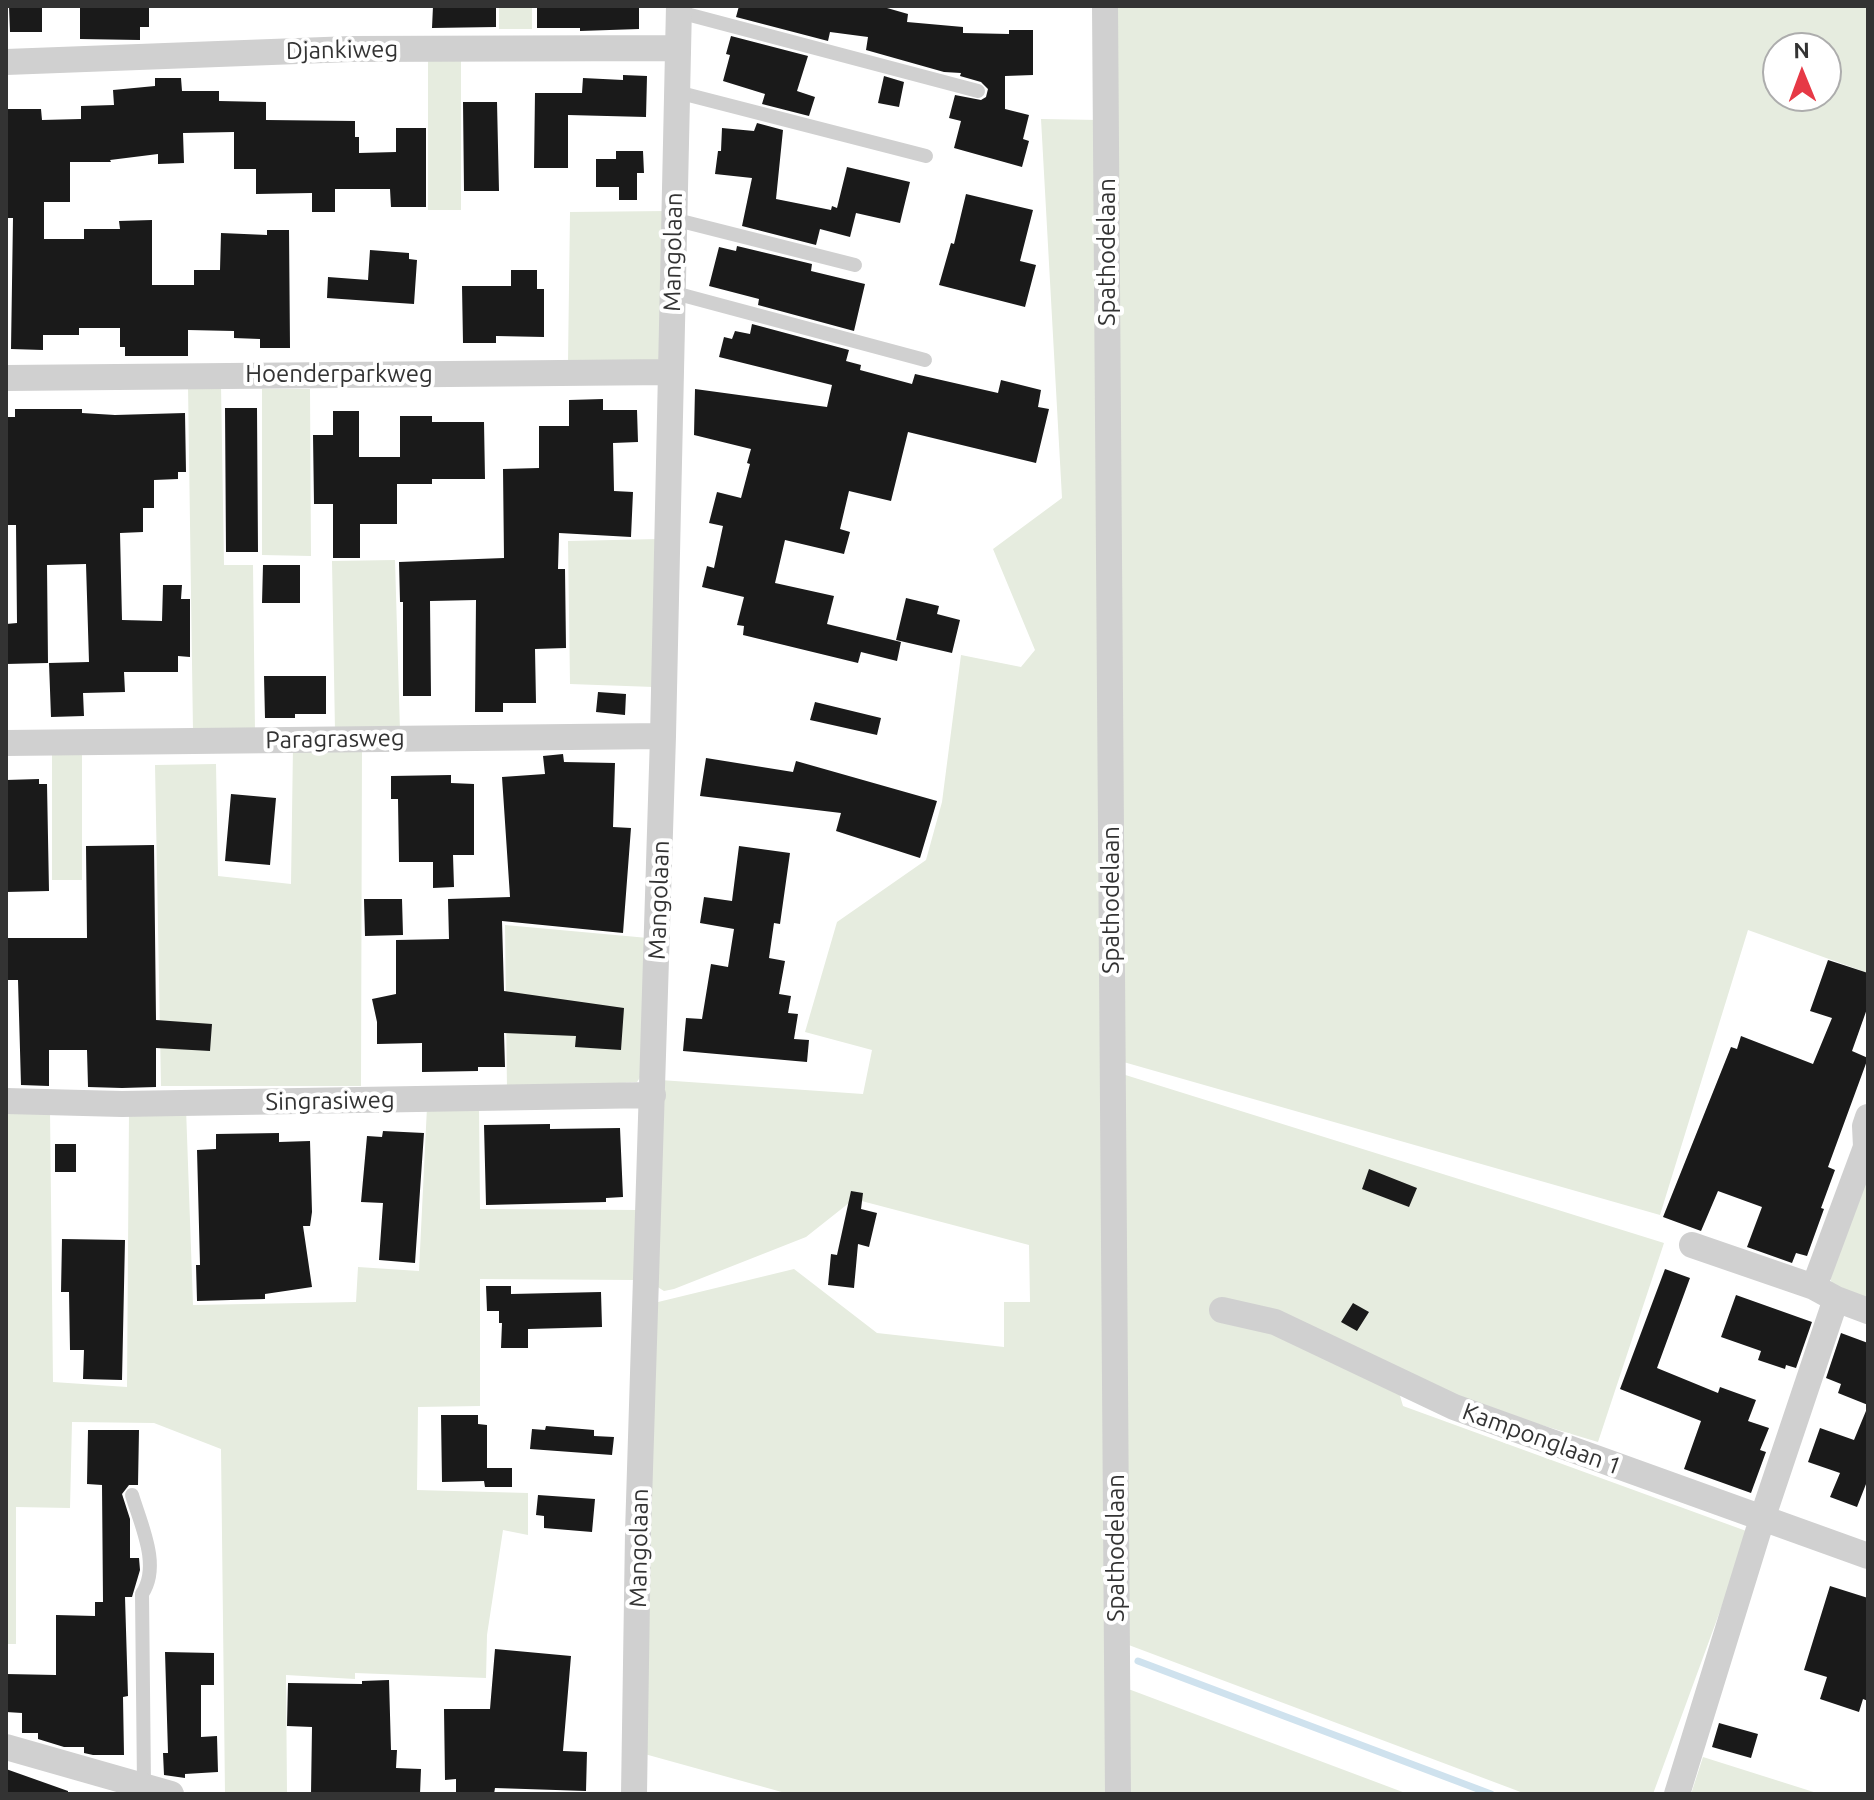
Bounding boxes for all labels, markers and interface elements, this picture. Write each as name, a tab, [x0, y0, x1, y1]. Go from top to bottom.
north arrow	[1762, 32, 1842, 112]
street label: Djankiweg	[286, 35, 398, 65]
text: N	[1793, 37, 1810, 62]
street label: Spathodelaan	[1093, 178, 1121, 326]
street label: Mangolaan	[658, 192, 688, 312]
street label: Hoenderparkweg	[245, 360, 433, 388]
street label: Paragrasweg	[265, 723, 405, 755]
street label: Spathodelaan	[1097, 826, 1125, 974]
street label: Mangolaan	[643, 840, 675, 960]
street label: Singrasiweg	[265, 1085, 395, 1117]
street label: Kamponglaan 1	[1459, 1397, 1625, 1481]
street label: Spathodelaan	[1102, 1474, 1130, 1622]
street label: Mangolaan	[624, 1488, 654, 1608]

